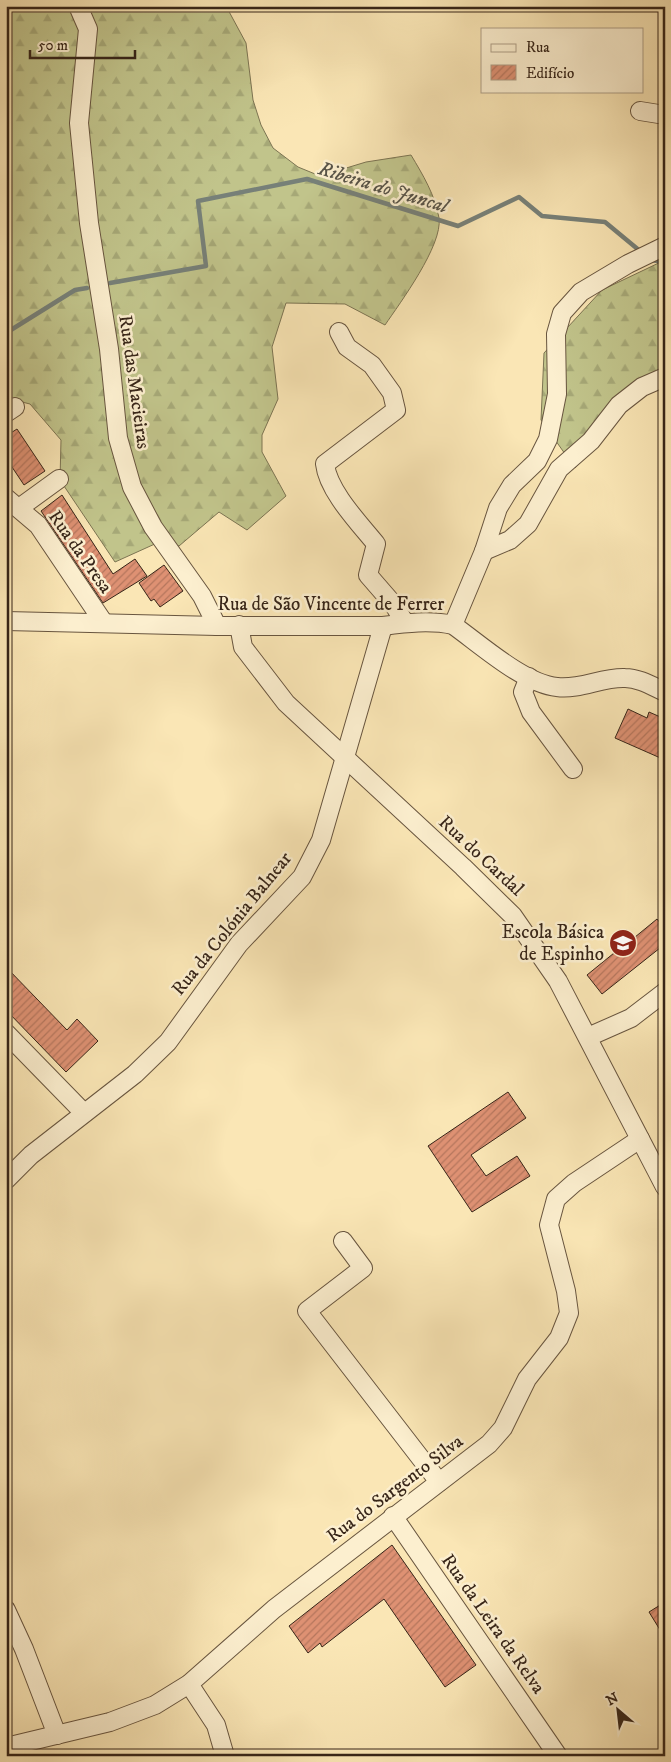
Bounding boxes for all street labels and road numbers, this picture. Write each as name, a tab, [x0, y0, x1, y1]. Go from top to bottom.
street label: Rua das Macieiras	[113, 314, 155, 450]
street label: Rua da Presa	[43, 506, 117, 598]
street label: Rua de São Vincente de Ferrer	[218, 593, 444, 616]
street label: Rua do Cardal	[434, 811, 528, 901]
street label: Rua da Colónia Balnear	[167, 848, 297, 1000]
street label: Rua do Sargento Silva	[322, 1430, 468, 1548]
street label: Rua da Leira da Relva	[436, 1550, 550, 1698]

